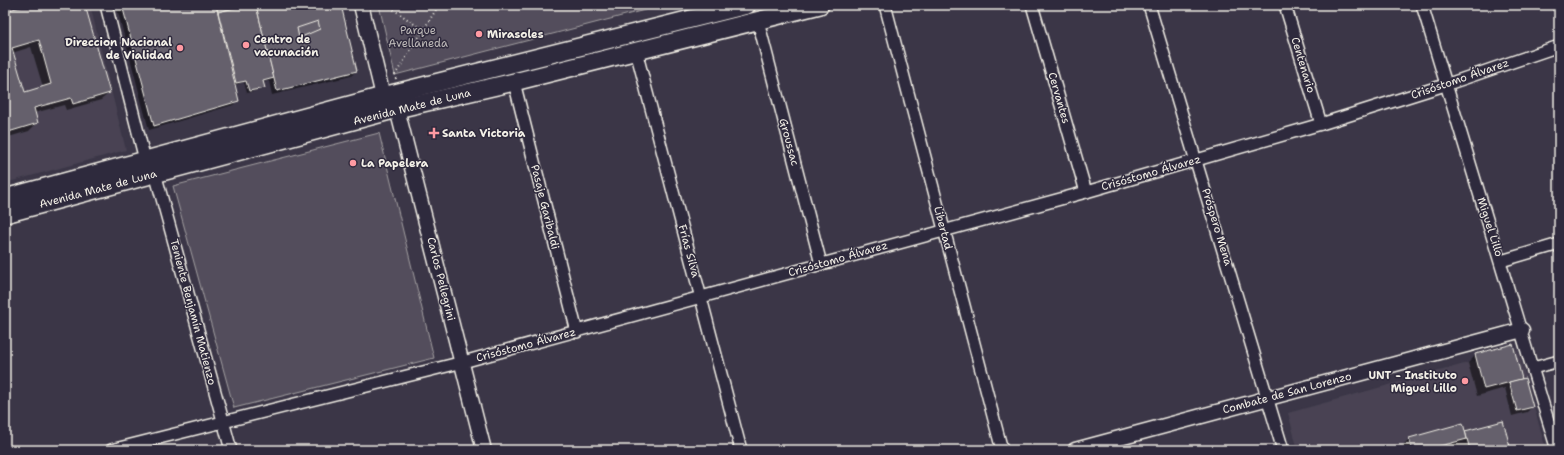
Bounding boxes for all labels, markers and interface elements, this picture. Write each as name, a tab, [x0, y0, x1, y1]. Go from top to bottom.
park label: Parque Avellaneda	[388, 23, 448, 51]
place label: Mirasoles	[487, 27, 544, 42]
marker: Mirasoles	[474, 29, 484, 39]
place label: Centro de vacunación	[254, 32, 319, 60]
place label: Direccion Nacional de Vialidad	[65, 35, 172, 63]
street label: Centenario	[1287, 35, 1319, 95]
marker: Centro de vacunación	[241, 40, 251, 50]
marker: Direccion Nacional de Vialidad	[175, 43, 185, 53]
street label: Crisóstomo Álvarez	[1409, 54, 1511, 103]
street label: Cervantes	[1045, 71, 1073, 125]
street label: Avenida Mate de Luna	[352, 85, 473, 129]
street label: Groussac	[775, 117, 803, 168]
place label: Santa Victoria	[442, 126, 526, 141]
marker: Santa Victoria	[429, 128, 439, 138]
street label: Crisóstomo Álvarez	[1099, 151, 1202, 194]
place label: La Papelera	[361, 156, 429, 171]
marker: La Papelera	[348, 158, 358, 168]
street label: Pasaje Garibaldi	[527, 163, 563, 251]
street label: Avenida Mate de Luna	[38, 166, 158, 212]
street label: Próspero Mena	[1198, 187, 1236, 268]
street label: Miguel Lillo	[1473, 195, 1507, 259]
street label: Libertad	[930, 205, 956, 251]
street label: Frías Silva	[675, 223, 703, 279]
street label: Carlos Pellegrini	[423, 236, 459, 322]
street label: Teniente Benjamín Matienzo	[166, 237, 220, 387]
street label: Crisóstomo Álvarez	[786, 237, 889, 280]
street label: Crisóstomo Álvarez	[474, 324, 578, 366]
street label: Combate de San Lorenzo	[1221, 368, 1353, 417]
place label: UNT - Instituto Miguel Lillo	[1369, 368, 1457, 396]
marker: UNT - Instituto Miguel Lillo	[1460, 376, 1470, 386]

